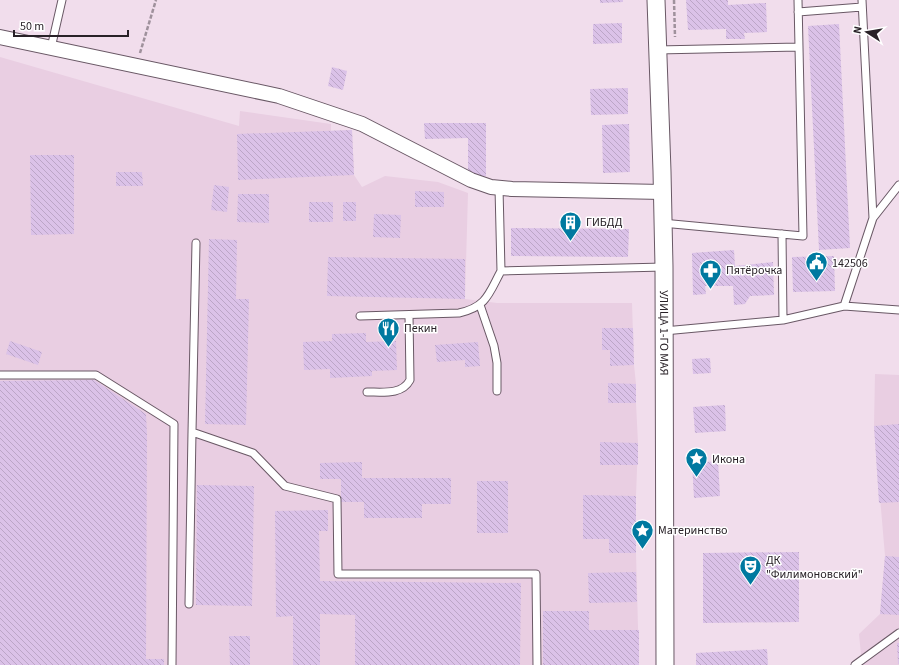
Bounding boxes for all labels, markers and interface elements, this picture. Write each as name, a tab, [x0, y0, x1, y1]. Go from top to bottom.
scale bar	[14, 12, 128, 38]
north arrow	[847, 12, 887, 52]
text: 50 m	[20, 18, 44, 35]
text: N	[850, 25, 866, 35]
building icon: ГИБДД	[557, 209, 583, 242]
place label: ГИБДД	[586, 214, 623, 231]
public building icon: 142506	[804, 250, 830, 283]
place label: 142506	[832, 255, 868, 272]
pharmacy icon: Пятёрочка	[698, 257, 724, 290]
place label: Пятёрочка	[726, 262, 782, 279]
street label: УЛИЦА 1-ГО МАЯ	[656, 290, 673, 376]
restaurant icon: Пекин	[375, 315, 401, 348]
place label: Пекин	[404, 320, 437, 337]
place icon: Икона	[683, 446, 709, 479]
place label: Икона	[712, 451, 745, 468]
place icon: Материнство	[630, 517, 656, 550]
place label: Материнство	[658, 522, 728, 539]
place label: ДК "Филимоновский"	[766, 552, 863, 583]
theatre icon: ДК "Филимоновский"	[738, 554, 764, 587]

